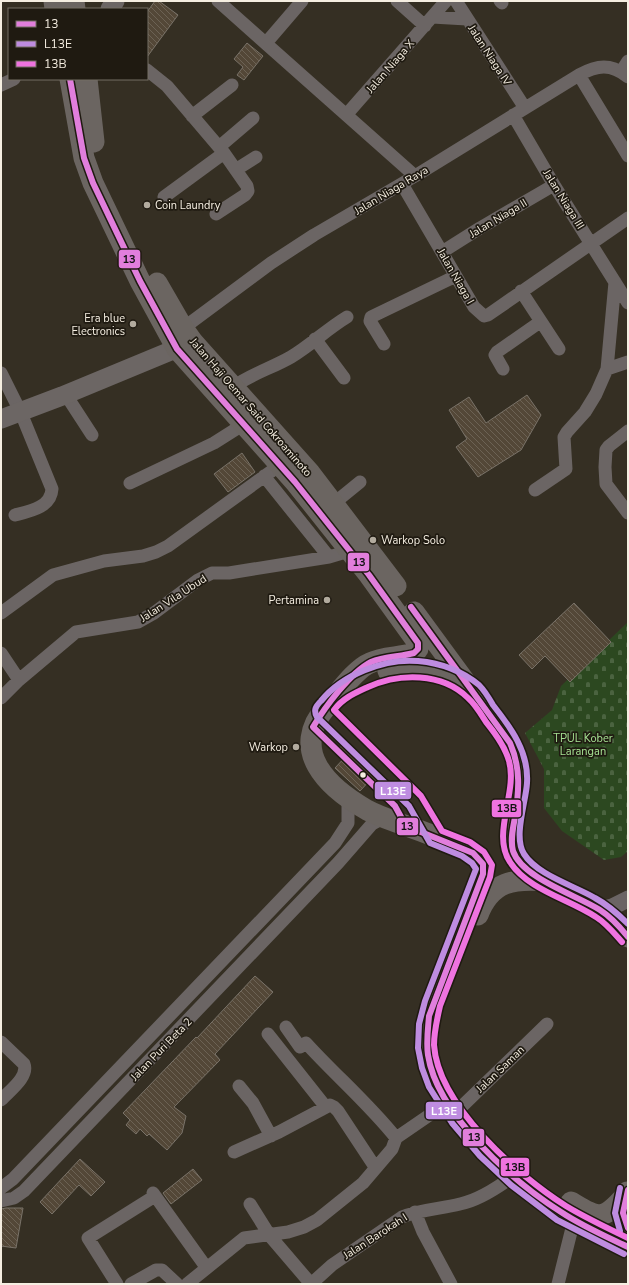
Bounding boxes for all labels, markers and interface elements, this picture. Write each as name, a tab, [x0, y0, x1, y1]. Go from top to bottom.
legend	[8, 8, 148, 80]
text: 13	[44, 16, 58, 32]
street label: Jalan Niaga IV	[464, 21, 515, 89]
text: L13E	[44, 36, 72, 52]
street label: Jalan Niaga X	[362, 36, 418, 97]
text: 13B	[44, 56, 67, 72]
street label: Jalan Niaga Raya	[351, 162, 431, 219]
street label: Jalan Niaga III	[539, 166, 588, 232]
street label: Jalan Niaga II	[466, 195, 530, 242]
place label: Coin Laundry	[155, 198, 221, 213]
marker: Coin Laundry	[142, 200, 152, 210]
street label: Jalan Niaga I	[433, 245, 478, 307]
line badge: 13	[118, 249, 141, 269]
text: 13	[122, 252, 136, 267]
place label: Era blue Electronics	[71, 311, 125, 339]
marker: Era blue Electronics	[128, 319, 138, 329]
street label: Jalan Haji Oemar Said Cokroaminoto	[186, 334, 315, 480]
place label: Warkop Solo	[381, 533, 445, 548]
marker: Warkop Solo	[368, 535, 378, 545]
line badge: 13	[347, 552, 370, 572]
text: 13	[352, 555, 366, 570]
street label: Jalan Vila Ubud	[136, 571, 209, 626]
place label: Pertamina	[268, 593, 319, 608]
marker: Pertamina	[322, 595, 332, 605]
park label: TPUL Kober Larangan	[553, 731, 613, 759]
place label: Warkop	[249, 740, 288, 755]
marker: Warkop	[291, 742, 301, 752]
unlabelled marker	[358, 770, 368, 780]
line badge: L13E	[374, 781, 412, 800]
text: L13E	[380, 784, 406, 799]
line badge: 13B	[491, 799, 522, 818]
text: 13B	[497, 801, 517, 816]
line badge: 13	[396, 817, 419, 836]
text: 13	[400, 819, 414, 834]
street label: Jalan Puri Beta 2	[127, 1015, 195, 1085]
street label: Jalan Saman	[472, 1043, 528, 1097]
line badge: L13E	[425, 1101, 463, 1120]
text: L13E	[431, 1104, 457, 1119]
line badge: 13	[462, 1128, 485, 1147]
text: 13	[467, 1130, 481, 1145]
line badge: 13B	[500, 1157, 530, 1177]
text: 13B	[505, 1160, 525, 1175]
street label: Jalan Barokah I	[339, 1210, 410, 1263]

